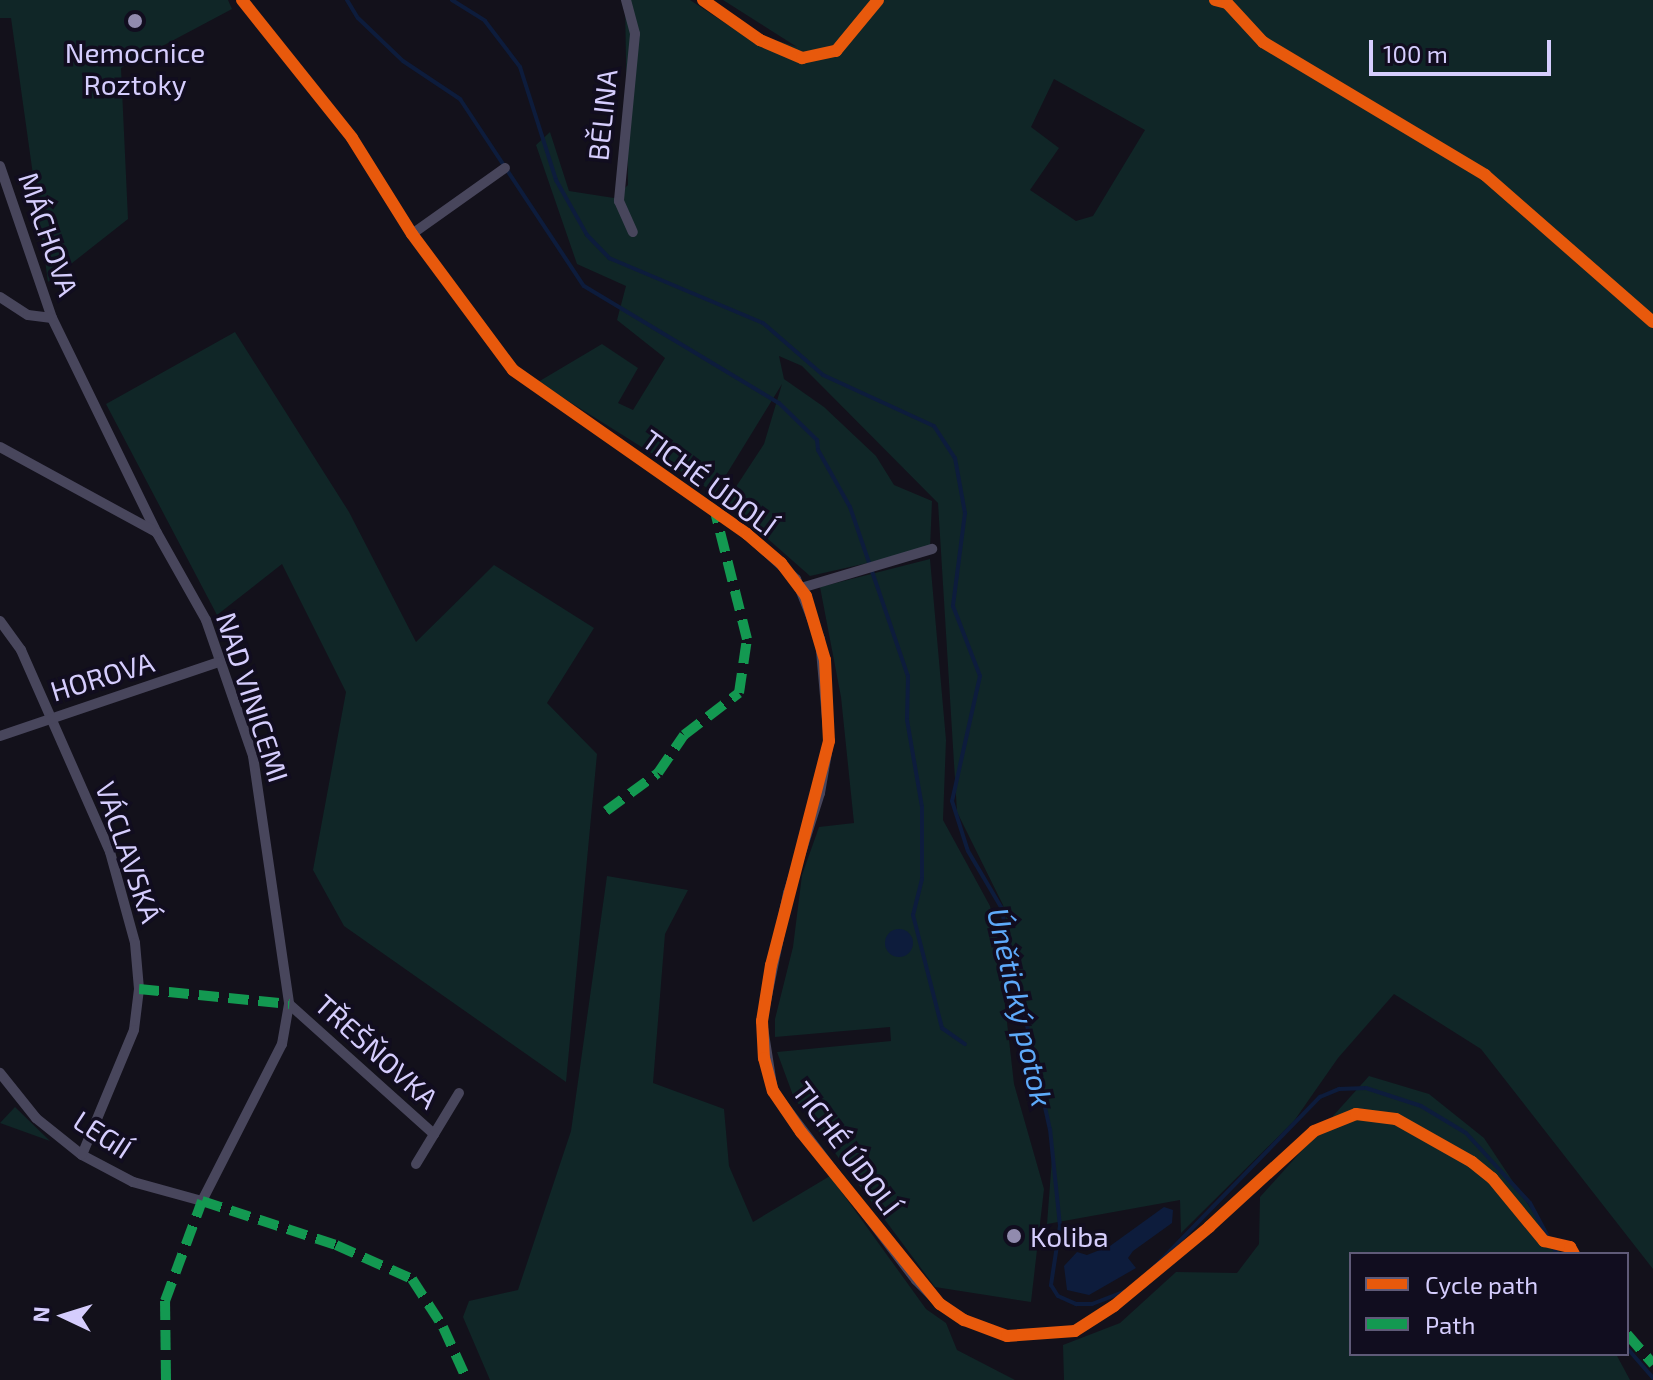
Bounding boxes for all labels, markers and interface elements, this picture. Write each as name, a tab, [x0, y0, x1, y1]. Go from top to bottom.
marker: Nemocnice Roztoky	[124, 10, 146, 32]
scale bar	[1373, 24, 1555, 74]
place label: Nemocnice Roztoky	[65, 35, 205, 101]
text: 100 m	[1383, 39, 1448, 68]
street label: BĚLINA	[580, 68, 624, 162]
street label: MÁCHOVA	[12, 168, 86, 300]
street label: TICHÉ ÚDOLÍ	[636, 422, 784, 542]
street label: NAD VINICEMI	[210, 608, 296, 786]
street label: HOROVA	[46, 644, 158, 708]
street label: VÁCLAVSKÁ	[89, 777, 169, 927]
water label: Únětický potok	[981, 904, 1061, 1110]
street label: TŘEŠŇOVKA	[308, 987, 446, 1115]
street label: TICHÉ ÚDOLÍ	[786, 1075, 908, 1221]
street label: LEGIÍ	[68, 1103, 138, 1165]
place label: Koliba	[1030, 1219, 1109, 1253]
marker: Koliba	[1005, 1227, 1023, 1245]
legend	[1349, 1252, 1629, 1356]
text: Cycle path	[1425, 1270, 1538, 1299]
north arrow	[24, 1276, 104, 1356]
text: N	[27, 1306, 54, 1323]
text: Path	[1425, 1310, 1475, 1339]

